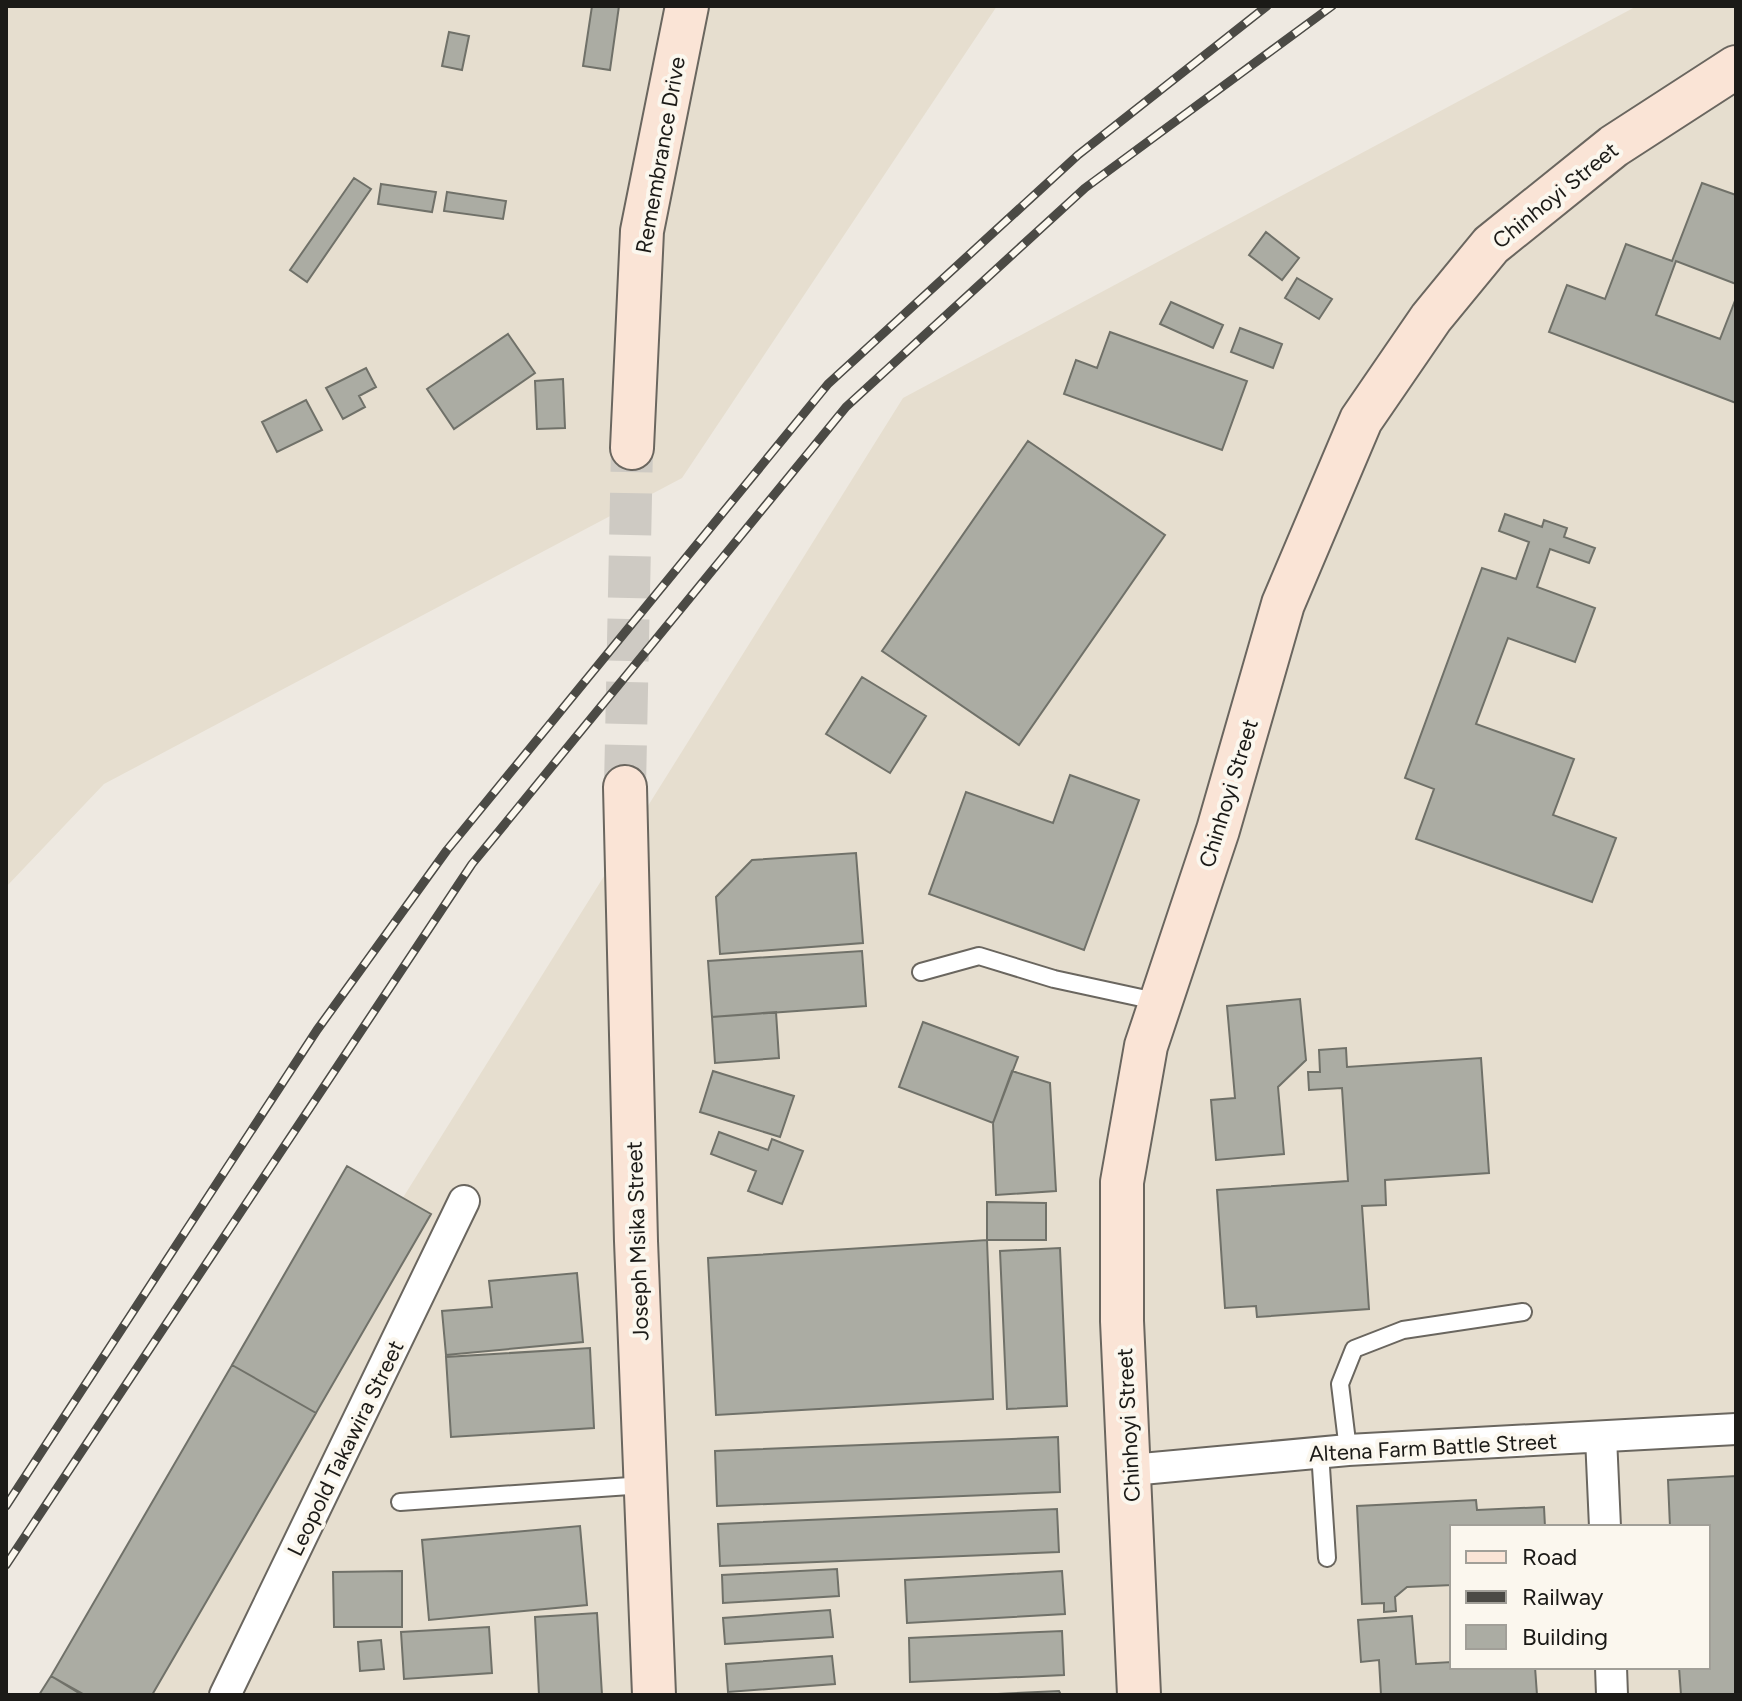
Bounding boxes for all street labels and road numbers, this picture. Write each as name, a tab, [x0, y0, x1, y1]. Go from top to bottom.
street label: Remembrance Drive	[630, 55, 691, 256]
street label: Chinhoyi Street	[1487, 136, 1624, 254]
street label: Chinhoyi Street	[1193, 716, 1264, 871]
street label: Joseph Msika Street	[621, 1141, 654, 1341]
street label: Leopold Takawira Street	[281, 1336, 409, 1561]
street label: Chinhoyi Street	[1111, 1347, 1146, 1503]
street label: Altena Farm Battle Street	[1308, 1428, 1558, 1467]

